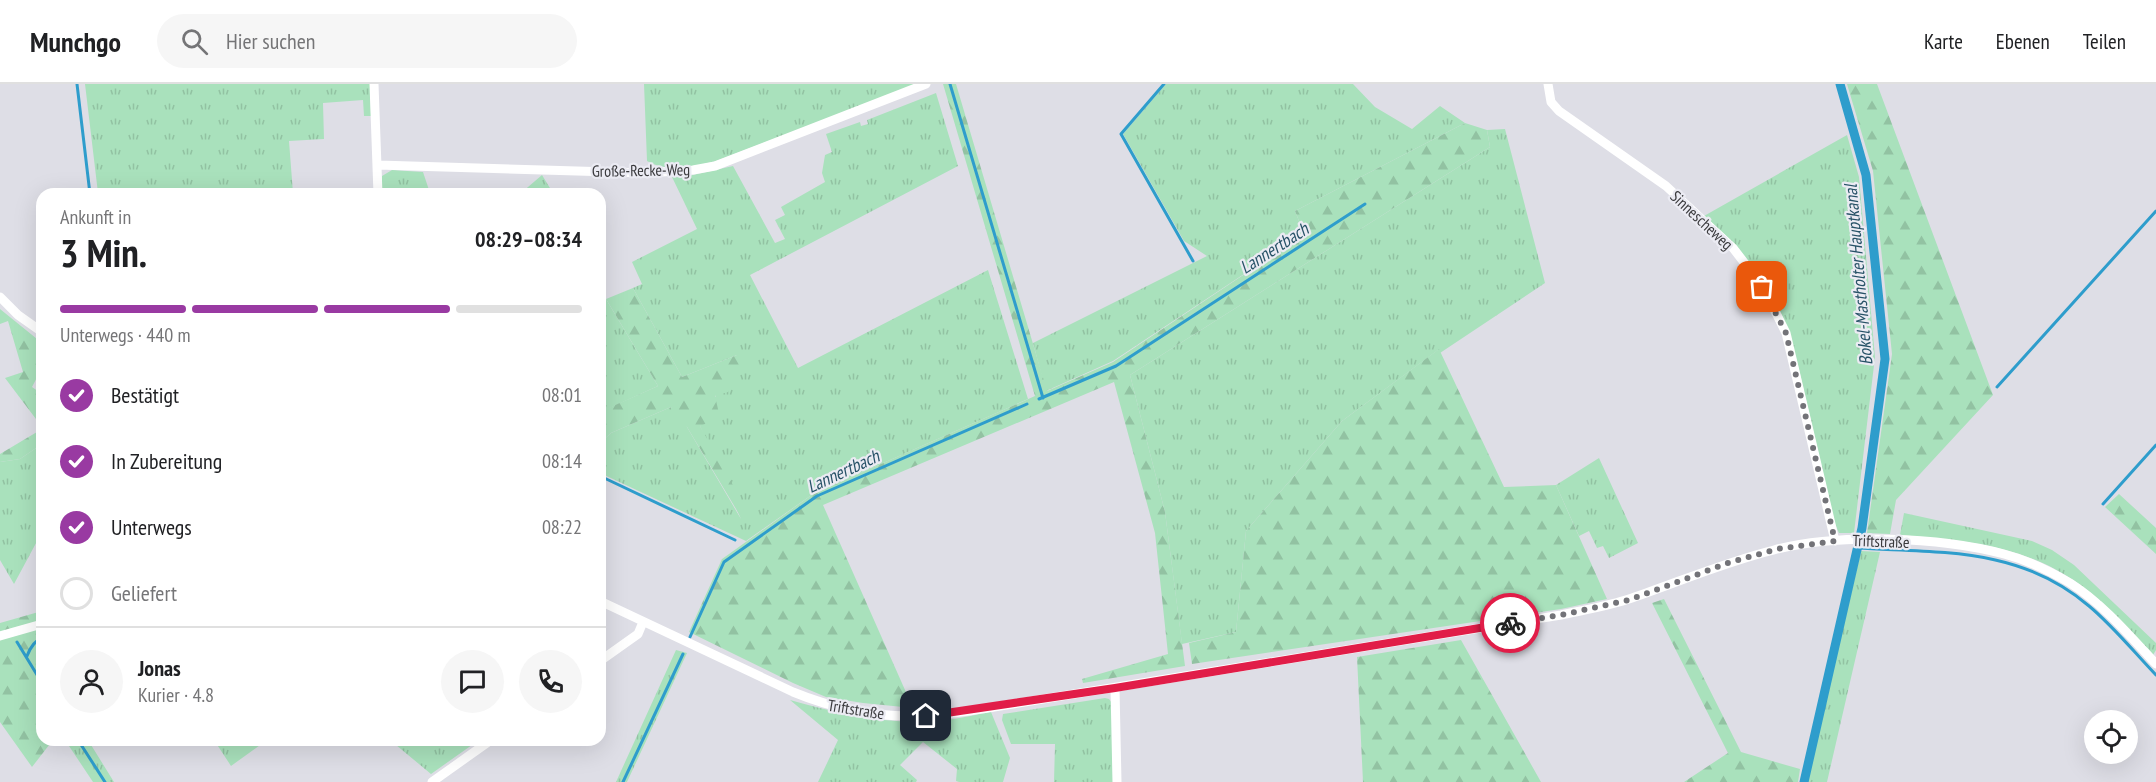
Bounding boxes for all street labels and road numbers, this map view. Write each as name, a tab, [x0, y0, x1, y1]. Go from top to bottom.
street label: Große-Recke-Weg	[592, 159, 690, 181]
street label: Sinnescheweg	[1667, 186, 1737, 254]
street label: Triftstraße	[1852, 530, 1910, 552]
street label: Triftstraße	[826, 695, 886, 723]

